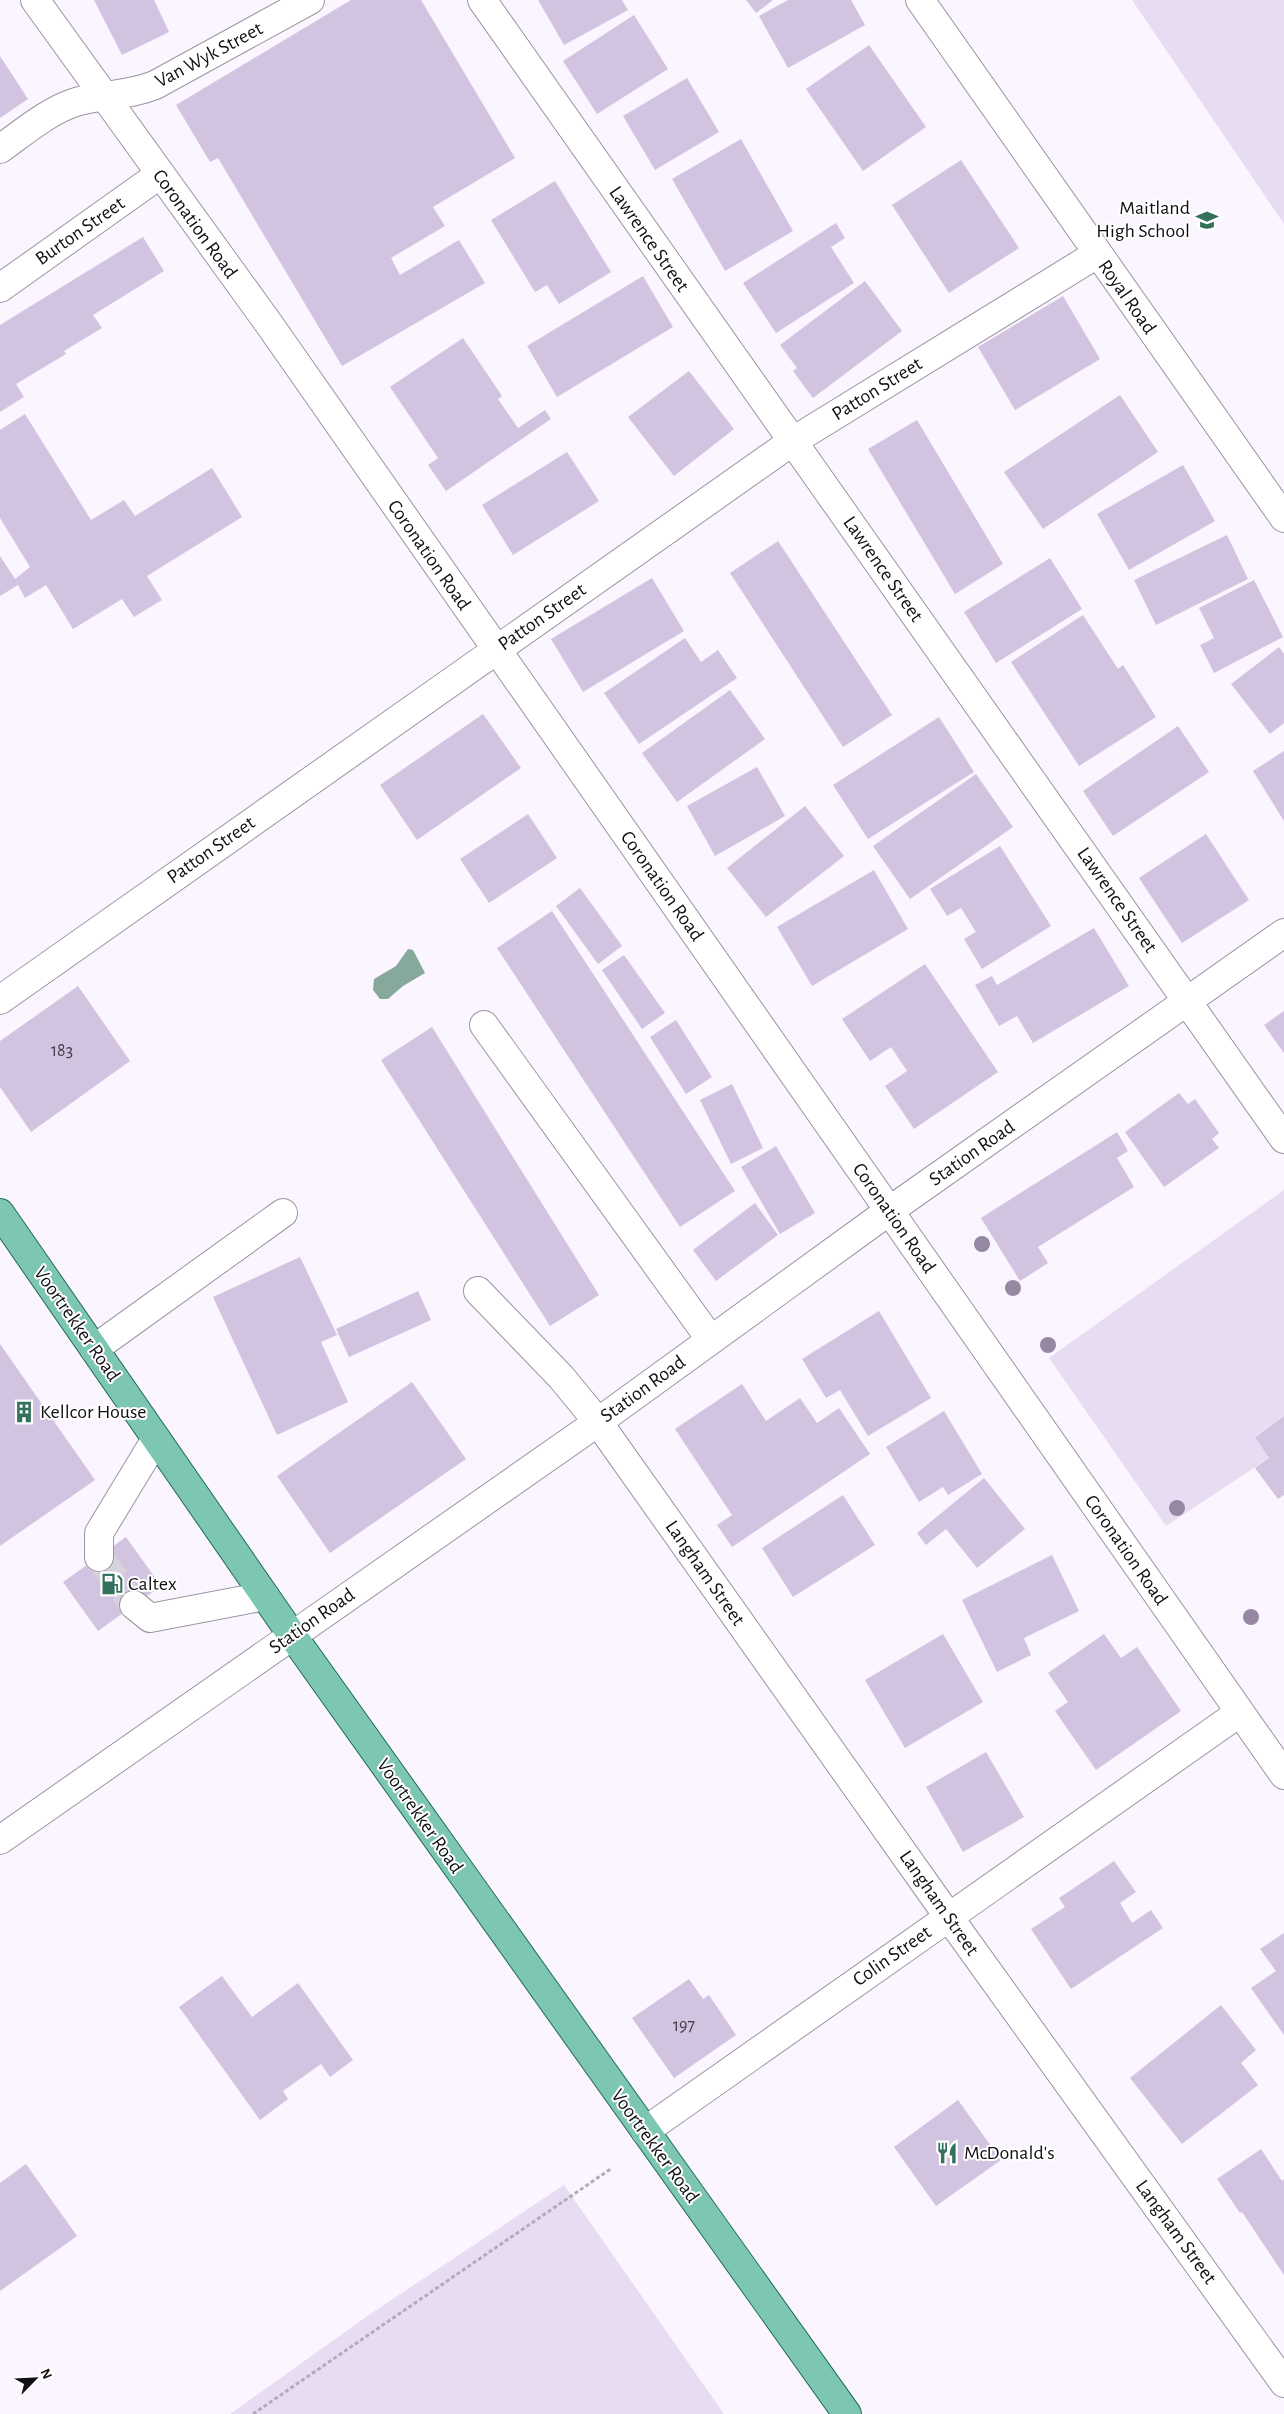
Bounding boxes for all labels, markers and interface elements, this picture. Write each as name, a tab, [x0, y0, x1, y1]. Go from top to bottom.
street label: Van Wyk Street	[152, 18, 266, 92]
street label: Coronation Road	[149, 166, 241, 282]
street label: Lawrence Street	[605, 182, 693, 296]
street label: Burton Street	[32, 193, 129, 269]
place label: Maitland High School	[1096, 198, 1190, 241]
school or university icon: Maitland High School	[1194, 207, 1220, 233]
street label: Royal Road	[1094, 256, 1160, 338]
street label: Patton Street	[828, 353, 926, 424]
street label: Coronation Road	[384, 496, 474, 614]
street label: Lawrence Street	[839, 512, 927, 626]
street label: Patton Street	[495, 579, 590, 654]
street label: Patton Street	[164, 812, 259, 887]
street label: Coronation Road	[617, 827, 707, 945]
street label: Lawrence Street	[1073, 843, 1161, 957]
house number: 183	[51, 1042, 73, 1060]
street label: Station Road	[926, 1116, 1018, 1190]
street label: Coronation Road	[849, 1159, 939, 1277]
street label: Voortrekker Road	[30, 1263, 124, 1385]
street label: Station Road	[597, 1352, 689, 1426]
building icon: Kellcor House	[11, 1399, 37, 1425]
place label: Kellcor House	[40, 1402, 147, 1422]
street label: Coronation Road	[1081, 1491, 1171, 1609]
street label: Langham Street	[661, 1517, 749, 1630]
fuel station icon: Caltex	[99, 1571, 125, 1597]
place label: Caltex	[128, 1574, 177, 1594]
street label: Station Road	[266, 1584, 358, 1658]
street label: Voortrekker Road	[373, 1755, 467, 1877]
street label: Langham Street	[895, 1847, 983, 1960]
street label: Colin Street	[849, 1922, 935, 1990]
house number: 197	[673, 2017, 695, 2035]
street label: Voortrekker Road	[607, 2086, 703, 2206]
restaurant icon: McDonald's	[934, 2140, 960, 2166]
place label: McDonald's	[964, 2143, 1055, 2163]
street label: Langham Street	[1132, 2176, 1221, 2288]
north arrow	[10, 2354, 60, 2404]
text: N	[38, 2367, 54, 2381]

